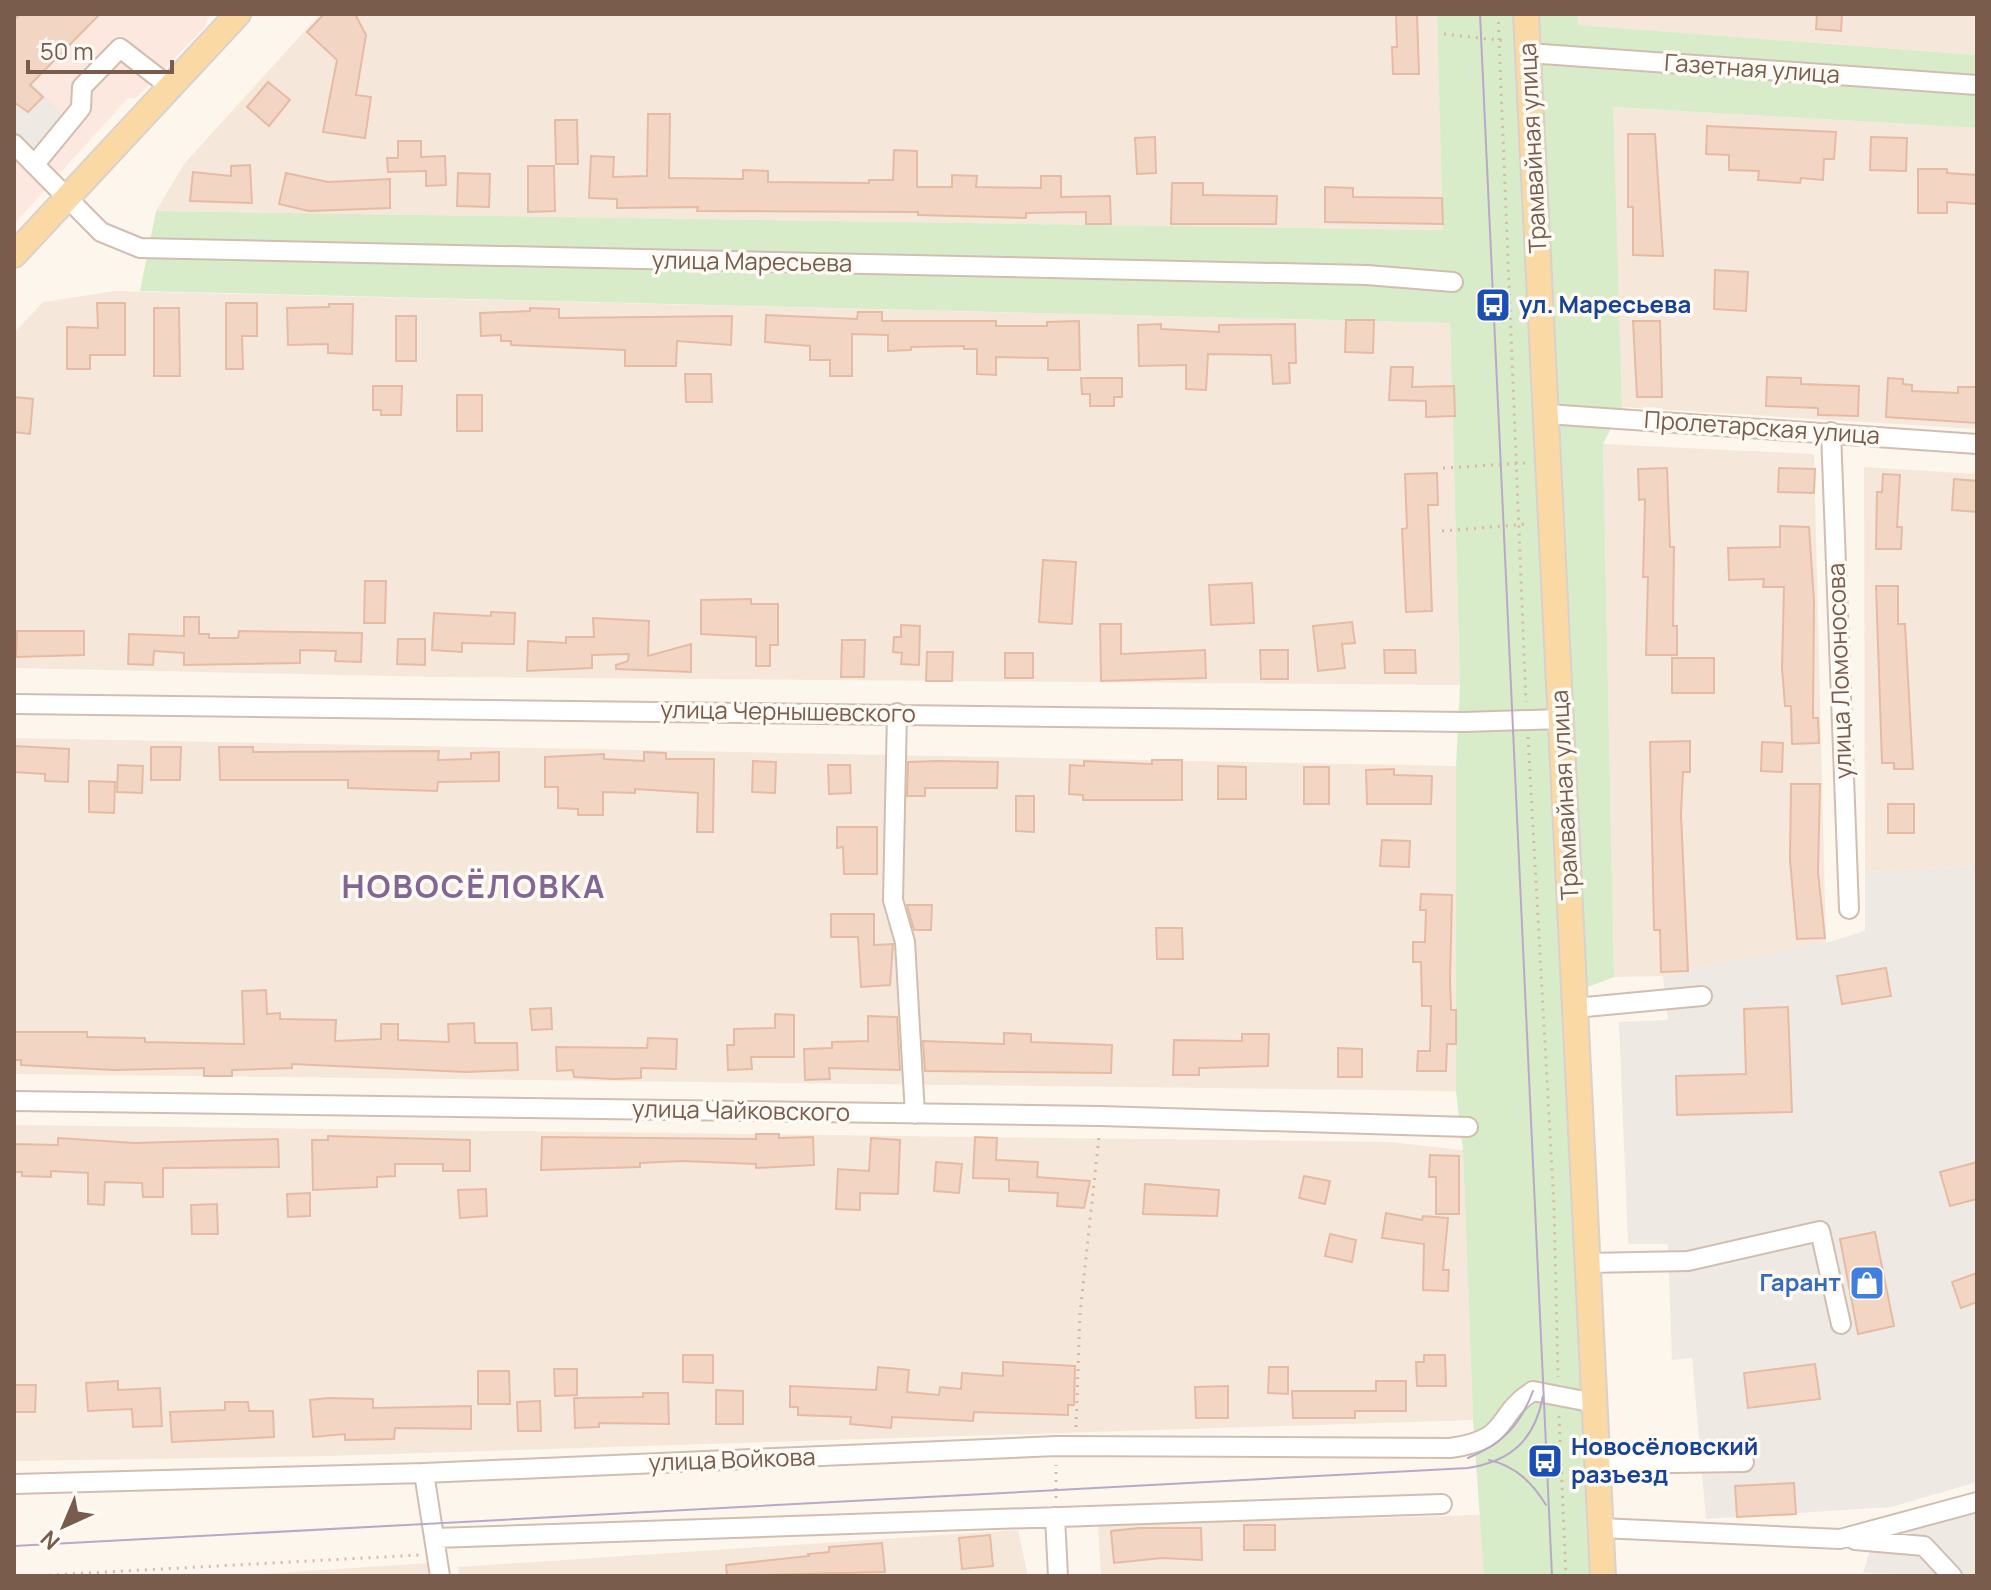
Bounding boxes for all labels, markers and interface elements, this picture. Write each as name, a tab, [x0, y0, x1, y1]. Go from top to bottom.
scale bar	[28, 24, 172, 74]
text: 50 m	[40, 34, 94, 67]
street label: Трамвайная улица	[1510, 42, 1553, 254]
street label: Газетная улица	[1663, 45, 1841, 90]
street label: улица Маресьева	[651, 242, 853, 279]
bus stop icon: ул. Маресьева	[1474, 286, 1512, 324]
place label: ул. Маресьева	[1519, 287, 1691, 320]
street label: Пролетарская улица	[1643, 402, 1881, 451]
street label: улица Ломоносова	[1818, 563, 1859, 780]
street label: Трамвайная улица	[1542, 689, 1585, 901]
street label: улица Чернышевского	[660, 692, 916, 729]
district label: НОВОСЁЛОВКА	[341, 864, 607, 908]
street label: улица Чайковского	[632, 1091, 850, 1128]
shop icon: Гарант	[1848, 1264, 1886, 1302]
place label: Гарант	[1759, 1265, 1841, 1298]
place label: Новосёловский разъезд	[1571, 1429, 1758, 1490]
street label: улица Войкова	[648, 1439, 816, 1478]
bus stop icon: Новосёловский разъезд	[1526, 1442, 1564, 1480]
north arrow	[24, 1486, 104, 1566]
text: N	[34, 1524, 66, 1557]

